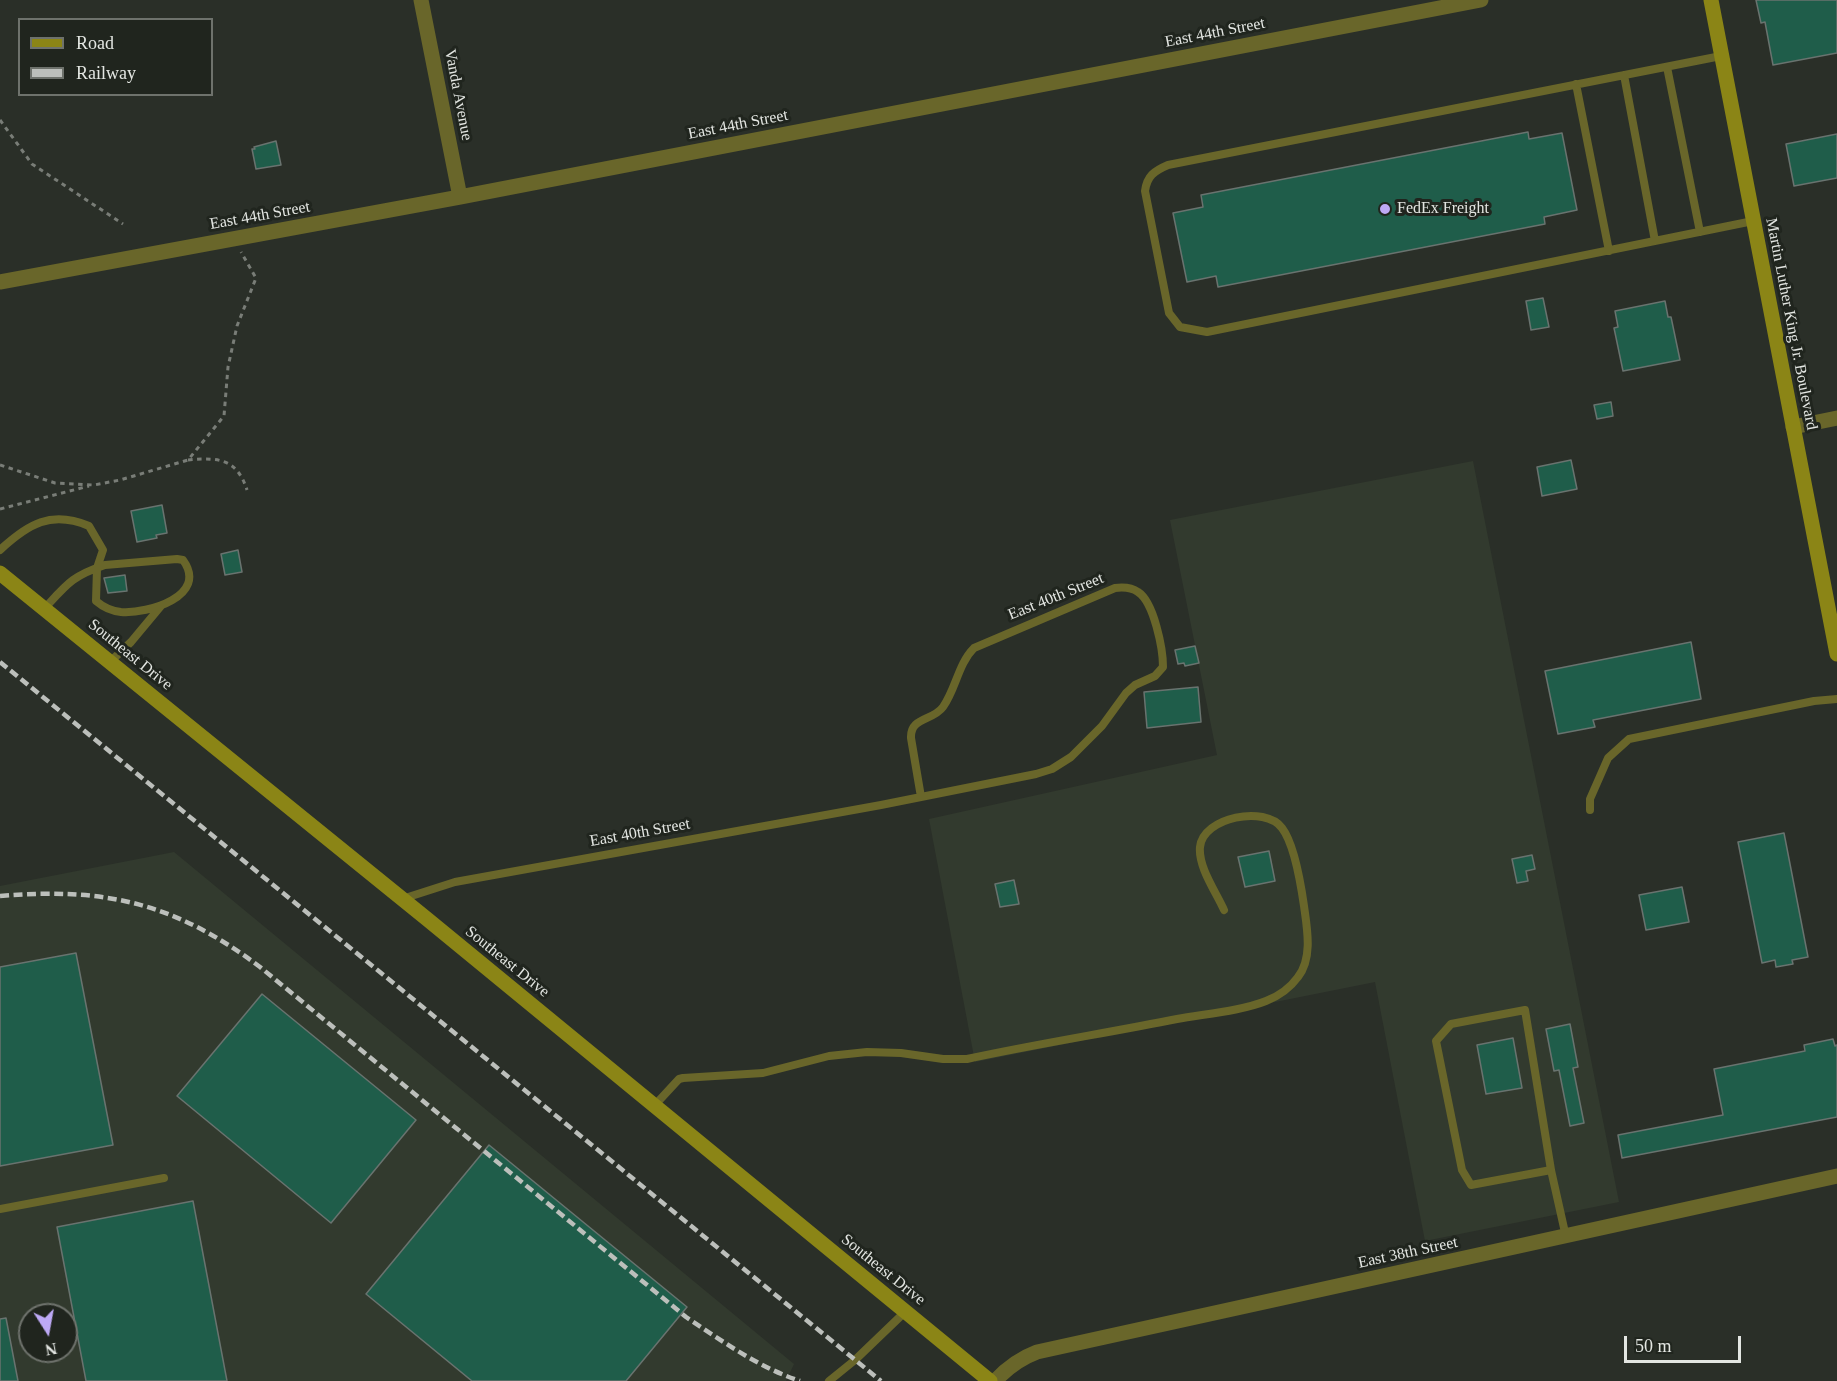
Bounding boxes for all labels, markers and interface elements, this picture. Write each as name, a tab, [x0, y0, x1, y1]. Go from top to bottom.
street label: East 44th Street	[1163, 14, 1267, 52]
legend	[18, 18, 213, 96]
text: Road	[76, 33, 114, 53]
street label: Vanda Avenue	[440, 48, 476, 142]
text: Railway	[76, 63, 136, 83]
street label: East 44th Street	[686, 106, 790, 144]
street label: East 44th Street	[208, 198, 312, 234]
place label: FedEx Freight	[1397, 199, 1489, 219]
marker: FedEx Freight	[1378, 202, 1392, 216]
street label: Martin Luther King Jr. Boulevard	[1761, 216, 1821, 432]
street label: East 40th Street	[1005, 569, 1107, 625]
street label: Southeast Drive	[84, 615, 176, 695]
street label: East 40th Street	[588, 815, 692, 851]
street label: Southeast Drive	[461, 922, 553, 1002]
street label: Southeast Drive	[837, 1230, 929, 1310]
street label: East 38th Street	[1356, 1233, 1460, 1273]
north arrow	[18, 1303, 78, 1363]
scale bar	[1627, 1324, 1744, 1362]
text: 50 m	[1635, 1336, 1672, 1356]
text: N	[44, 1340, 58, 1359]

